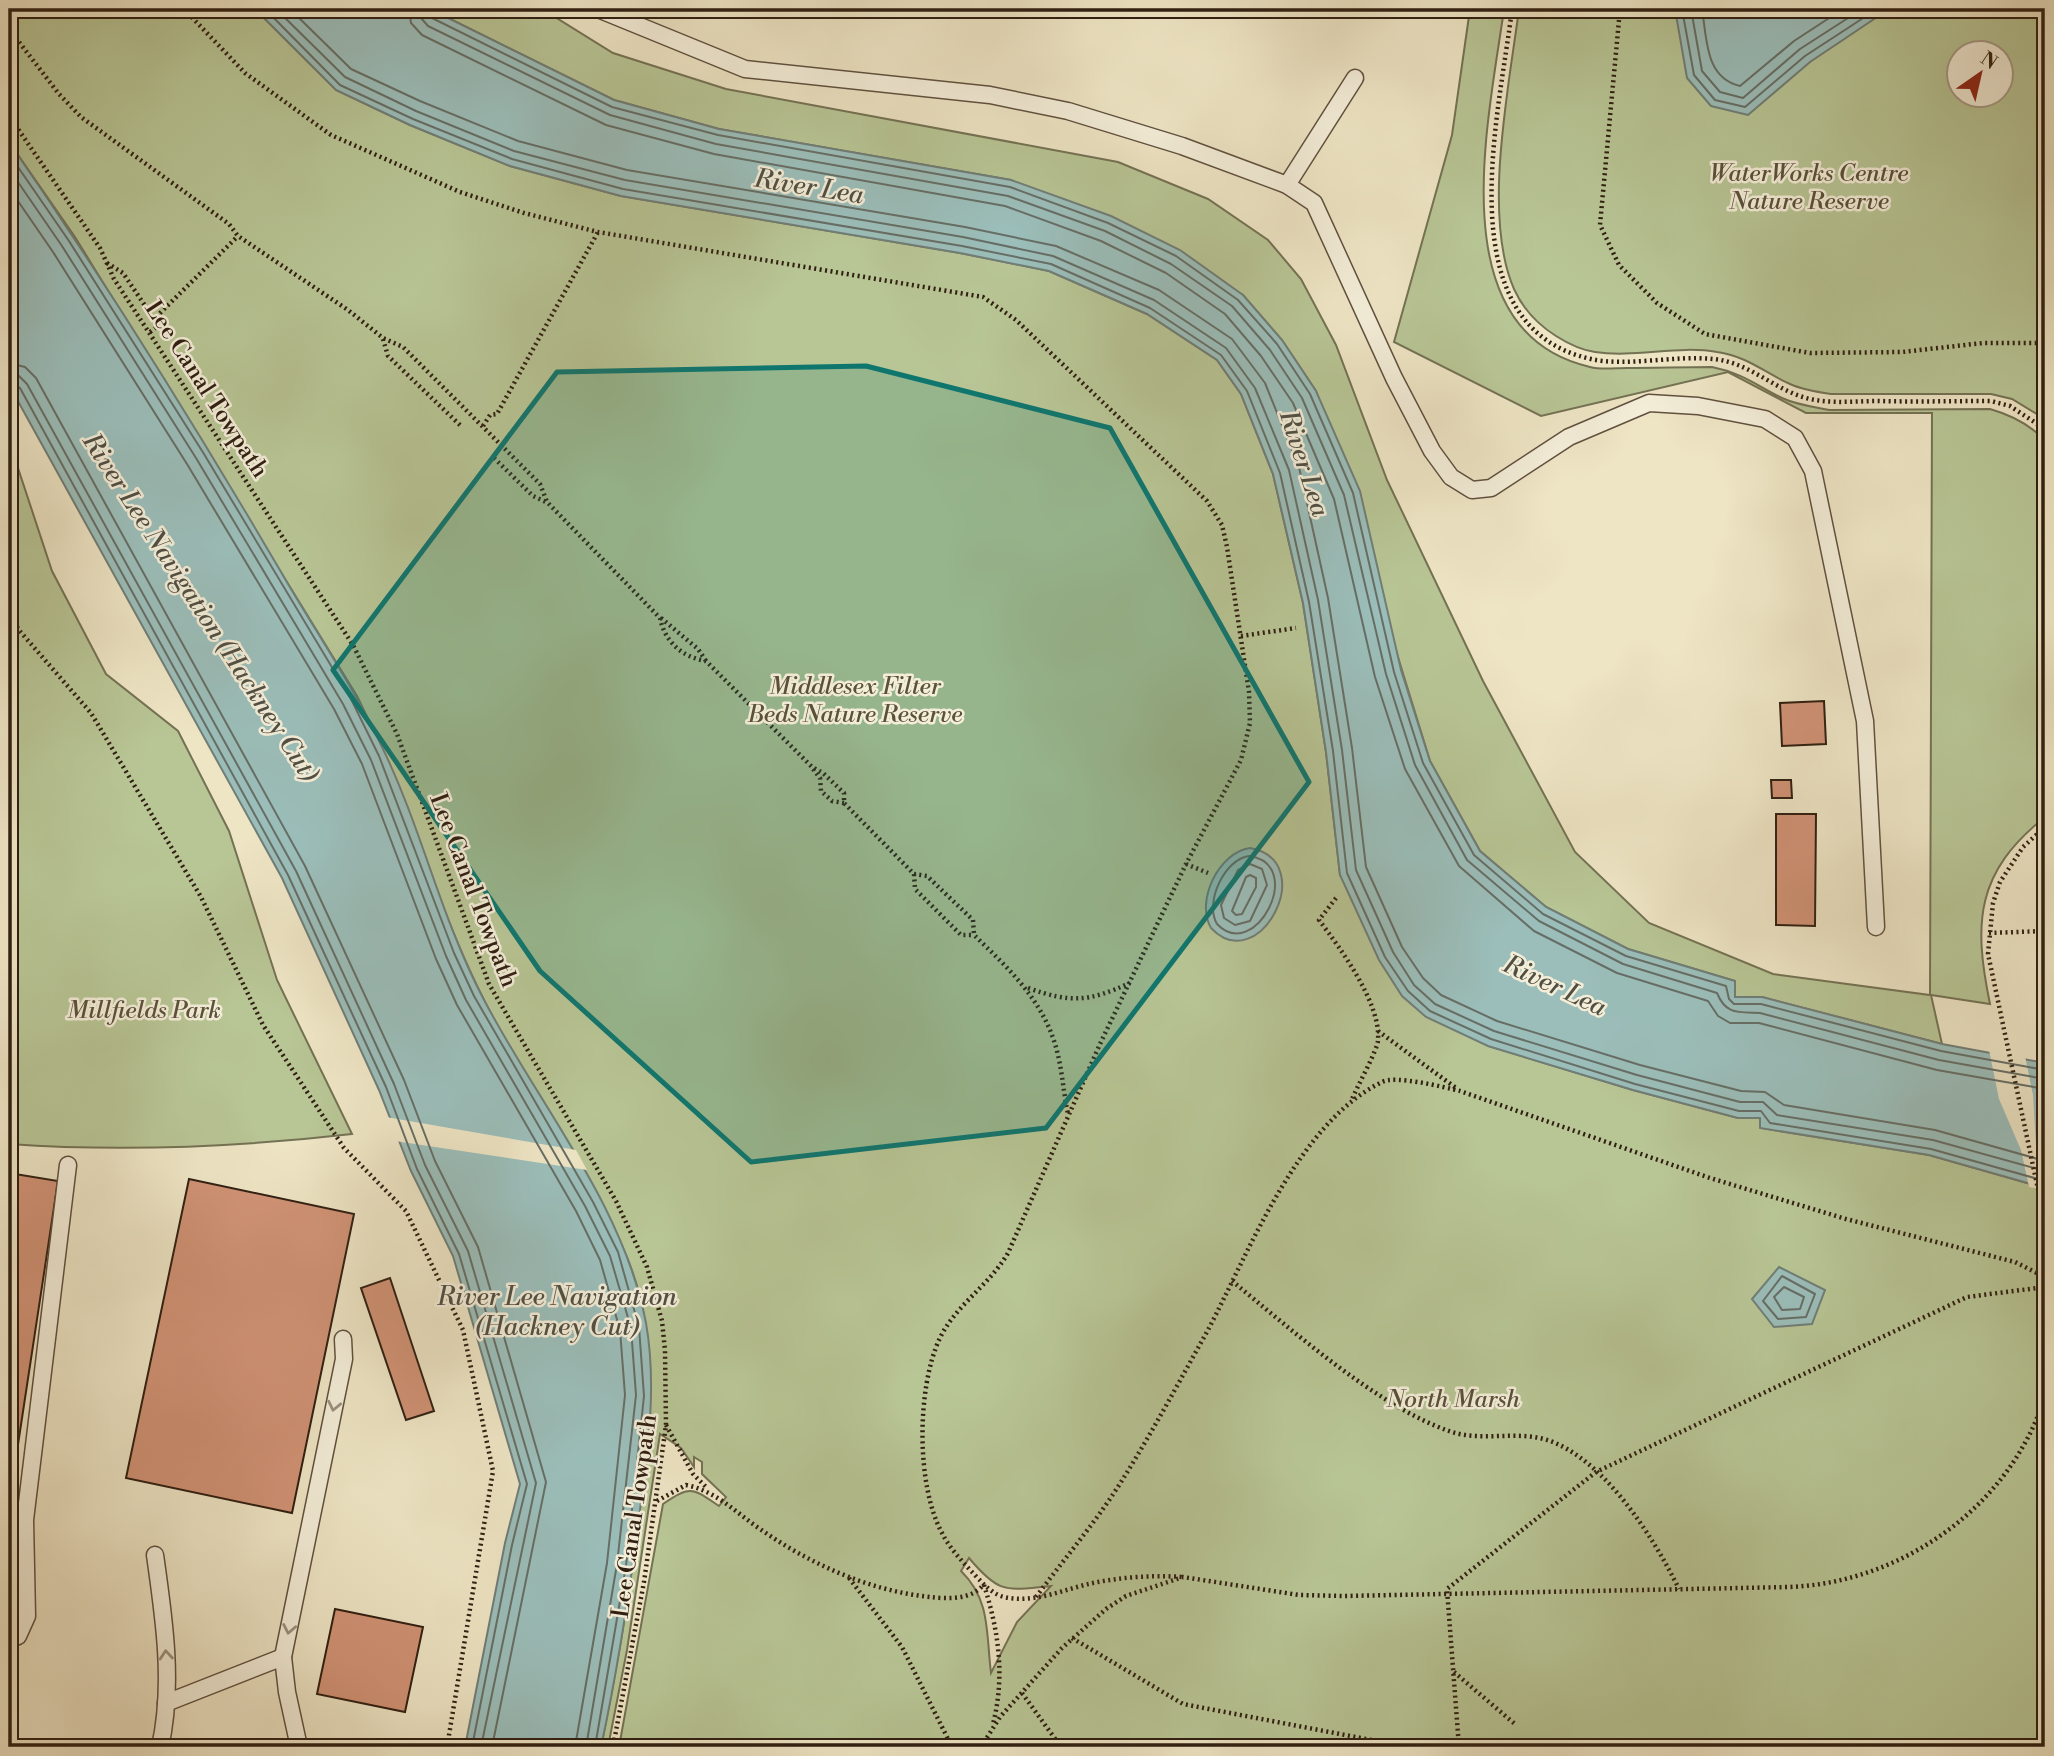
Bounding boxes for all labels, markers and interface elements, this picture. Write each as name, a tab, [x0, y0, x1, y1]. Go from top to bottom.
north arrow	[1946, 38, 2016, 108]
text: N	[1976, 47, 2002, 75]
park label: WaterWorks Centre Nature Reserve	[1710, 159, 1908, 217]
water label: River Lea	[751, 162, 866, 211]
street label: Lee Canal Towpath	[138, 295, 275, 484]
water label: River Lea	[1272, 405, 1336, 521]
water label: River Lee Navigation (Hackney Cut)	[75, 426, 326, 789]
park label: Middlesex Filter Beds Nature Reserve	[747, 672, 962, 730]
street label: Lee Canal Towpath	[422, 789, 524, 992]
water label: River Lea	[1497, 948, 1612, 1024]
park label: Millfields Park	[67, 996, 221, 1026]
water label: River Lee Navigation (Hackney Cut)	[436, 1281, 677, 1343]
park label: North Marsh	[1385, 1385, 1520, 1415]
one-way arrow	[328, 1400, 343, 1412]
street label: Lee Canal Towpath	[606, 1412, 664, 1620]
one-way arrow	[282, 1623, 297, 1635]
one-way arrow	[159, 1649, 174, 1660]

